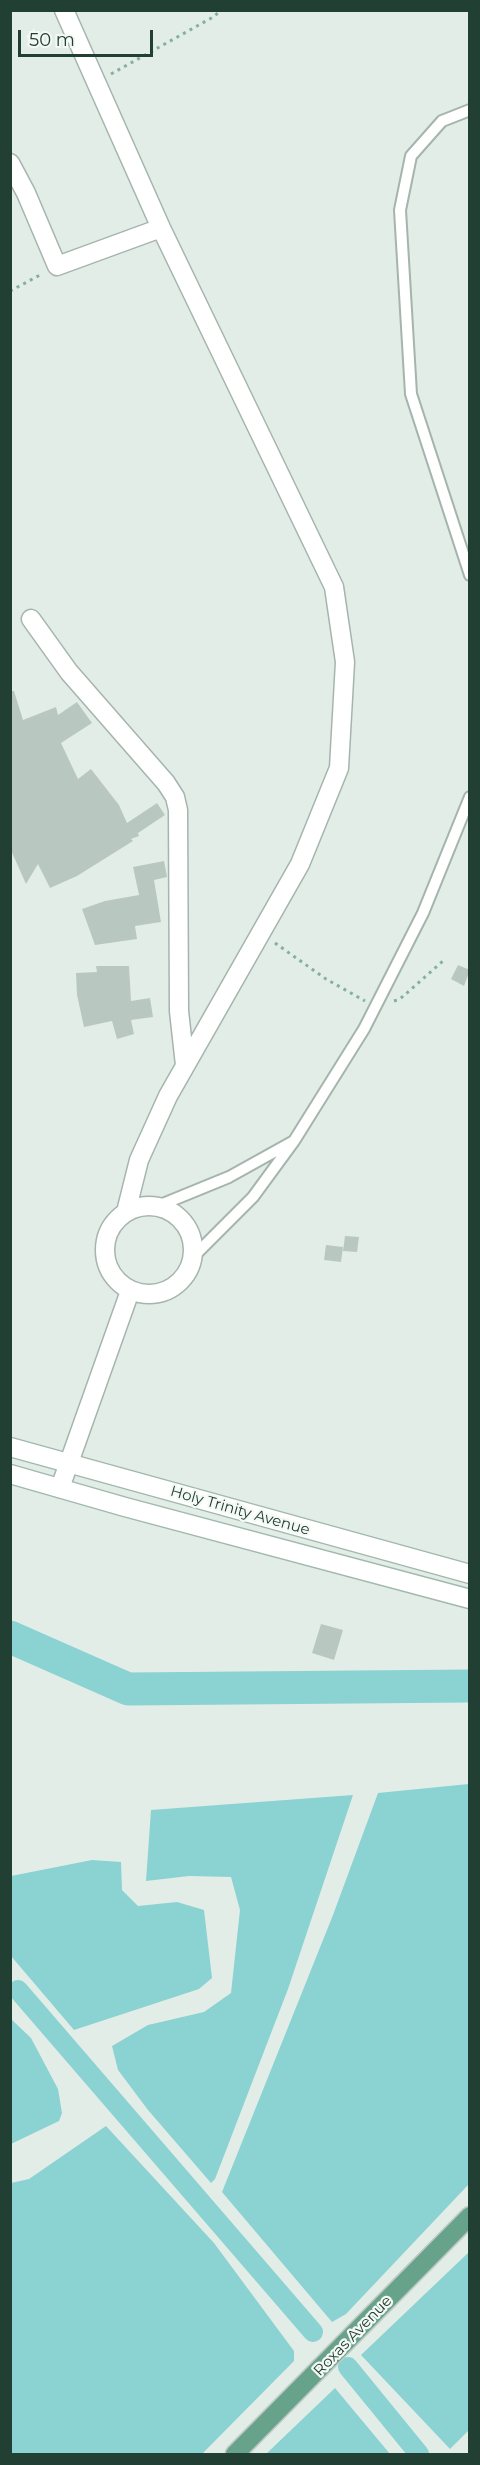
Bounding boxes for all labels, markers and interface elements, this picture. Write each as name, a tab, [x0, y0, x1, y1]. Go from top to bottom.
scale bar	[21, 18, 156, 56]
text: 50 m	[29, 29, 75, 51]
street label: Holy Trinity Avenue	[168, 1482, 312, 1540]
street label: Roxas Avenue	[310, 2292, 396, 2380]

